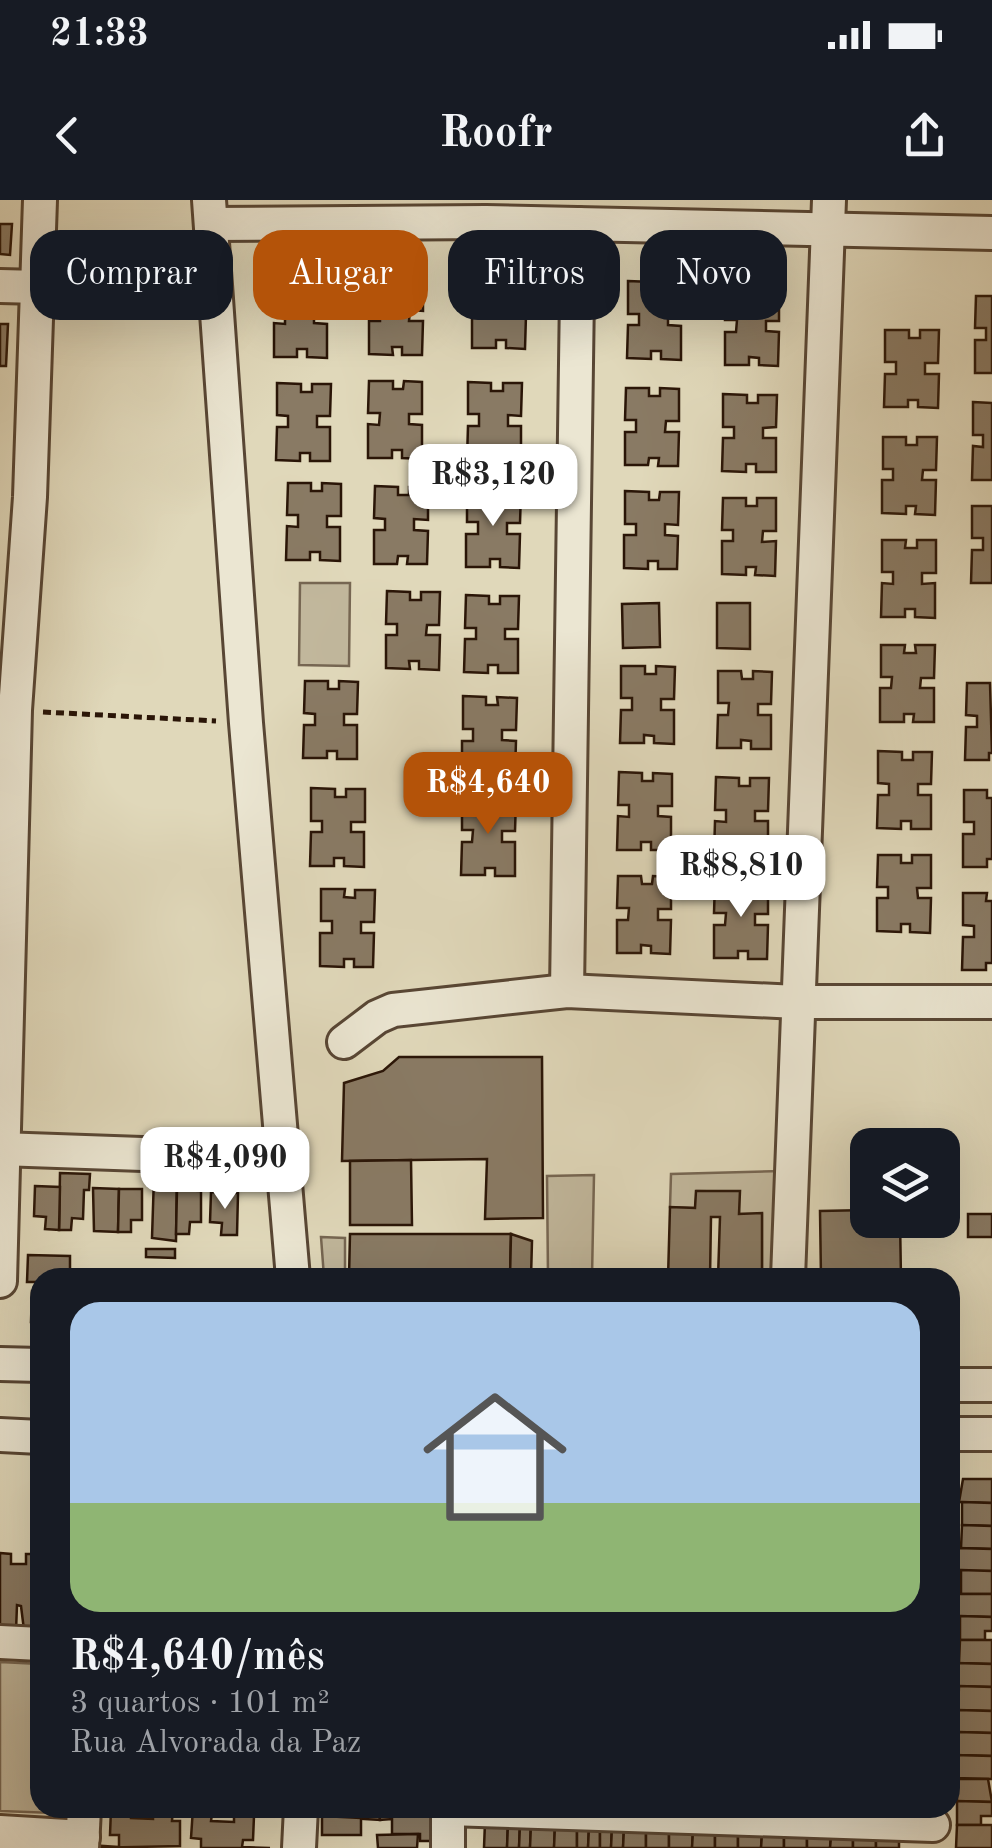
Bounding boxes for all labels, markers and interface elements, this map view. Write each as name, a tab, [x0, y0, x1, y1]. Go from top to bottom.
text: 21:33	[50, 16, 149, 54]
icon: back	[40, 108, 95, 163]
icon: share	[897, 108, 952, 163]
text: Roofr	[439, 112, 553, 157]
chip: Comprar	[30, 230, 233, 320]
chip: Alugar	[253, 230, 428, 320]
chip: Filtros	[448, 230, 620, 320]
chip: Novo	[640, 230, 787, 320]
pin: R$3,120	[401, 444, 585, 529]
text: R$3,120	[430, 460, 556, 492]
pin: R$4,640	[396, 752, 580, 837]
text: R$4,640	[425, 768, 551, 800]
pin: R$8,810	[649, 835, 833, 920]
text: R$8,810	[678, 851, 804, 883]
pin: R$4,090	[133, 1127, 317, 1212]
map controls	[850, 1128, 960, 1238]
button: layers	[850, 1128, 960, 1238]
text: R$4,090	[162, 1143, 288, 1175]
icon: home	[405, 1367, 585, 1547]
text: R$4,640/mês	[70, 1637, 325, 1679]
text: 3 quartos · 101 m²	[70, 1688, 330, 1720]
text: Rua Alvorada da Paz	[70, 1728, 361, 1760]

